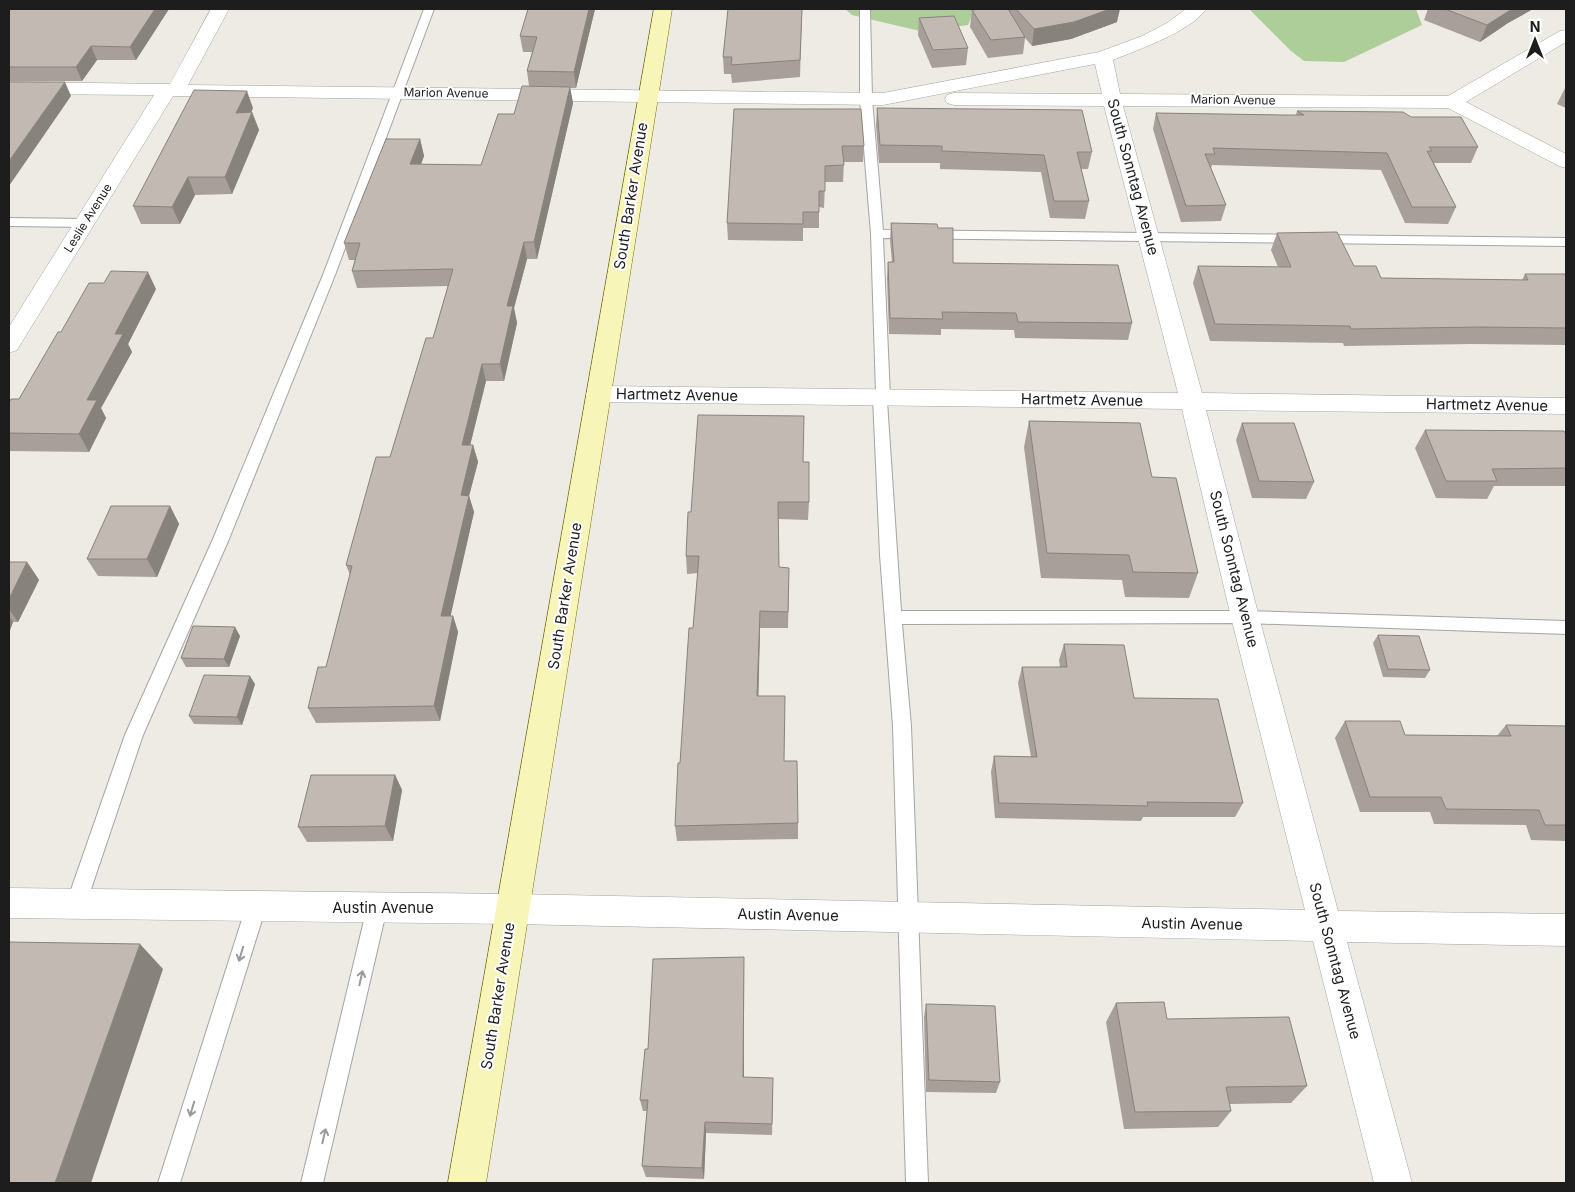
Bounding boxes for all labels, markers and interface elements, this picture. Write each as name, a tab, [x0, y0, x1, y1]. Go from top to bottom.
north arrow	[1510, 15, 1560, 65]
text: N	[1530, 18, 1540, 35]
street label: Marion Avenue	[403, 84, 489, 101]
street label: Marion Avenue	[1190, 91, 1276, 108]
street label: South Sonntag Avenue	[1103, 96, 1164, 257]
street label: South Barker Avenue	[609, 121, 652, 271]
street label: Leslie Avenue	[60, 180, 115, 255]
street label: Hartmetz Avenue	[616, 384, 738, 405]
street label: Hartmetz Avenue	[1021, 389, 1143, 410]
street label: Hartmetz Avenue	[1426, 394, 1548, 415]
street label: South Sonntag Avenue	[1206, 488, 1263, 649]
street label: South Barker Avenue	[543, 521, 586, 671]
street label: South Sonntag Avenue	[1305, 880, 1366, 1041]
street label: Austin Avenue	[332, 898, 434, 917]
street label: Austin Avenue	[737, 904, 839, 925]
street label: Austin Avenue	[1141, 913, 1243, 934]
street label: South Barker Avenue	[476, 921, 519, 1071]
one-way arrow	[236, 945, 245, 961]
one-way arrow	[357, 970, 366, 986]
one-way arrow	[187, 1100, 197, 1116]
one-way arrow	[320, 1128, 329, 1144]

